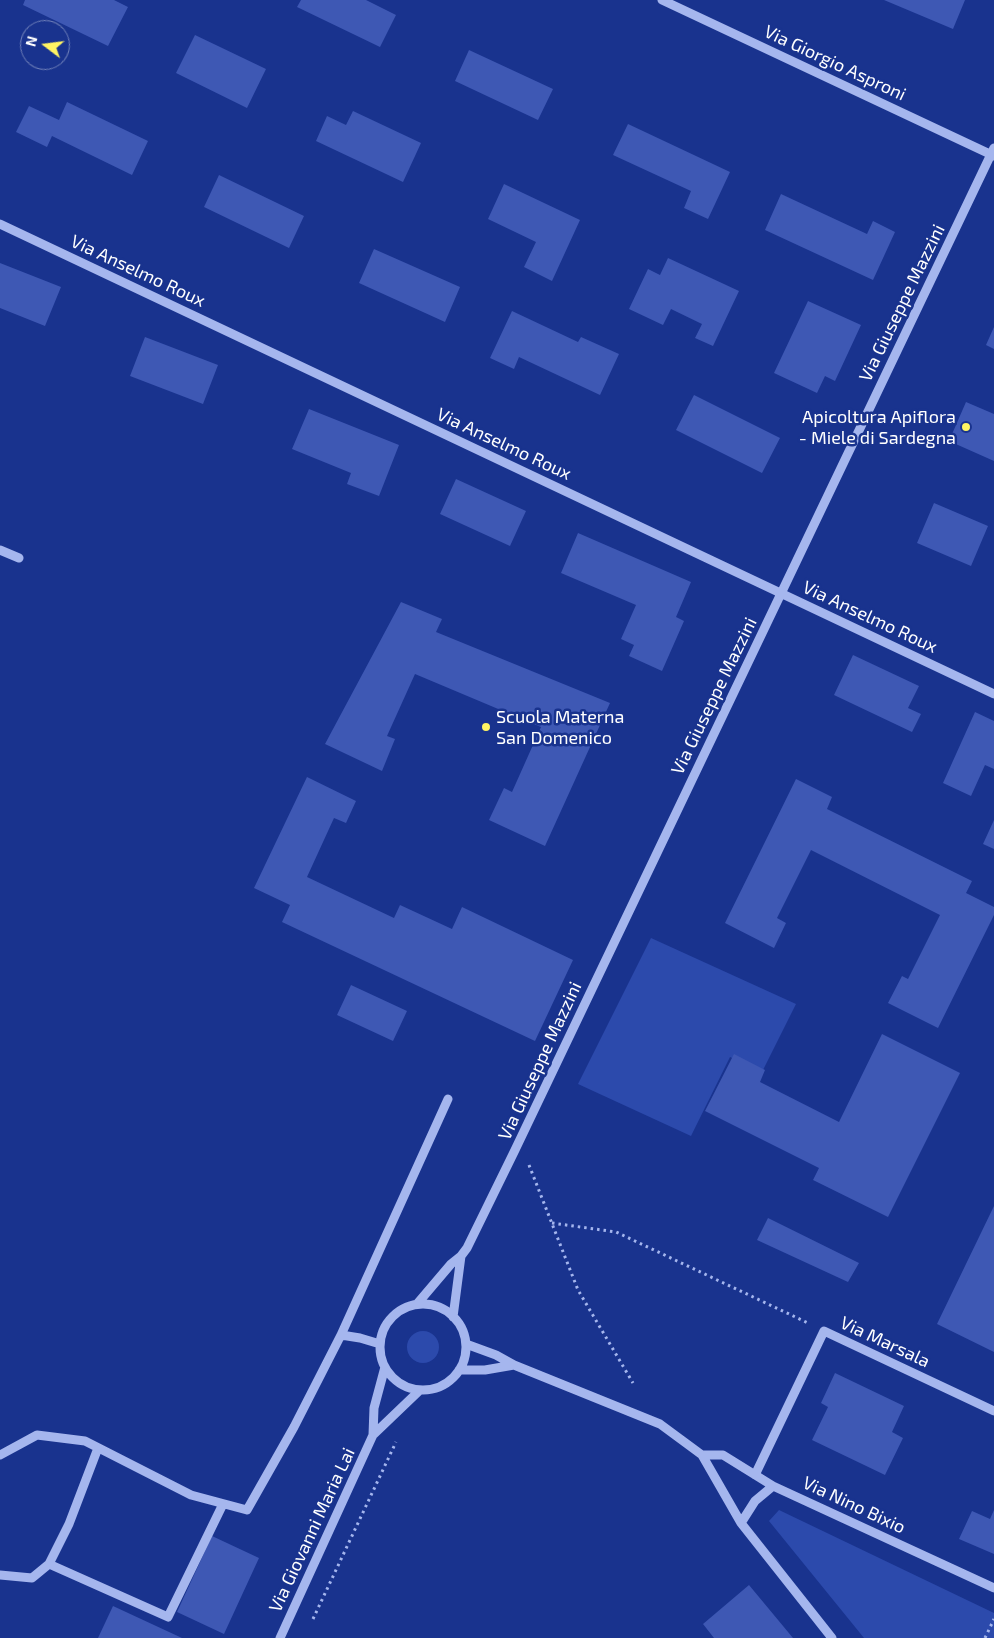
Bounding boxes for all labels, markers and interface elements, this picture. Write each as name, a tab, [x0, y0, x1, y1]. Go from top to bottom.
north arrow	[20, 20, 70, 70]
street label: Via Giorgio Asproni	[761, 21, 909, 105]
text: N	[21, 34, 41, 48]
street label: Via Giuseppe Mazzini	[855, 221, 949, 385]
street label: Via Anselmo Roux	[67, 230, 209, 312]
street label: Via Anselmo Roux	[433, 403, 575, 485]
place label: Apicoltura Apiflora - Miele di Sardegna	[799, 406, 956, 448]
marker: Apicoltura Apiflora - Miele di Sardegna	[960, 421, 972, 433]
street label: Via Anselmo Roux	[799, 576, 941, 658]
street label: Via Giuseppe Mazzini	[667, 614, 761, 778]
place label: Scuola Materna San Domenico	[496, 706, 624, 749]
marker: Scuola Materna San Domenico	[480, 721, 492, 733]
street label: Via Giuseppe Mazzini	[494, 978, 586, 1144]
street label: Via Marsala	[837, 1312, 933, 1372]
street label: Via Giovanni Maria Lai	[264, 1444, 360, 1616]
street label: Via Nino Bixio	[799, 1472, 909, 1538]

